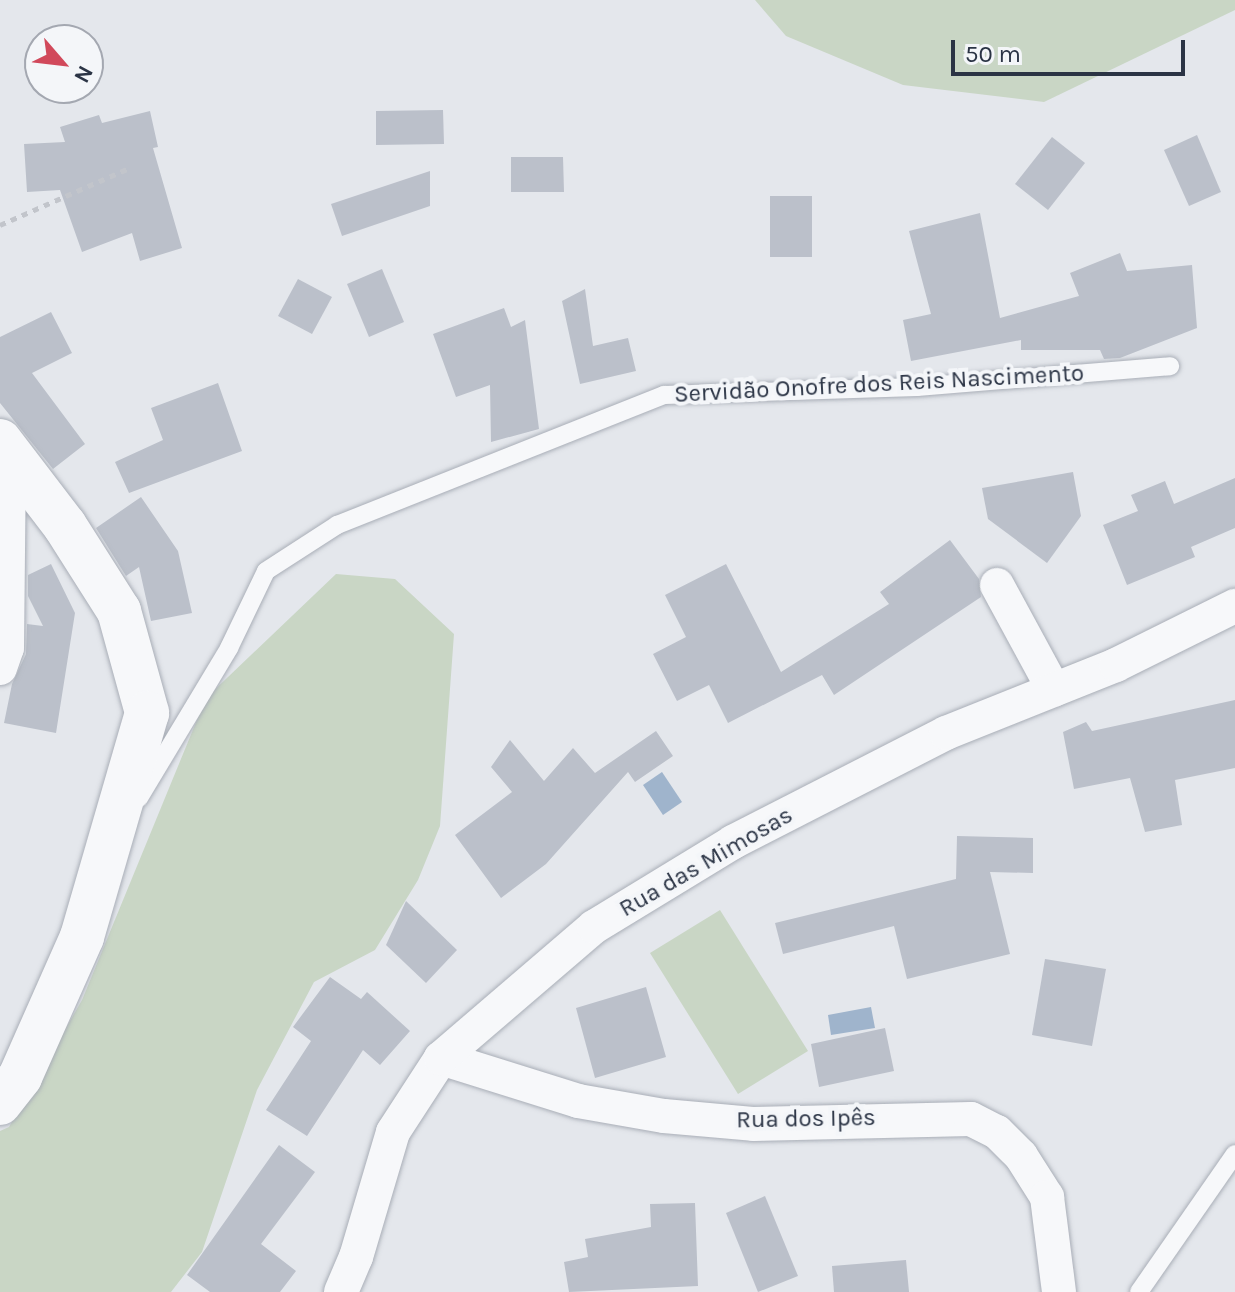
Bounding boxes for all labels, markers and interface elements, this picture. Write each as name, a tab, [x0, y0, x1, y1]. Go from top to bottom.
north arrow	[24, 24, 104, 104]
scale bar	[955, 24, 1189, 74]
text: 50 m	[965, 40, 1021, 68]
text: N	[68, 61, 99, 87]
street label: Servidão Onofre dos Reis Nascimento	[673, 359, 1085, 409]
street label: Rua das Mimosas	[614, 801, 798, 923]
street label: Rua dos Ipês	[736, 1103, 876, 1135]

